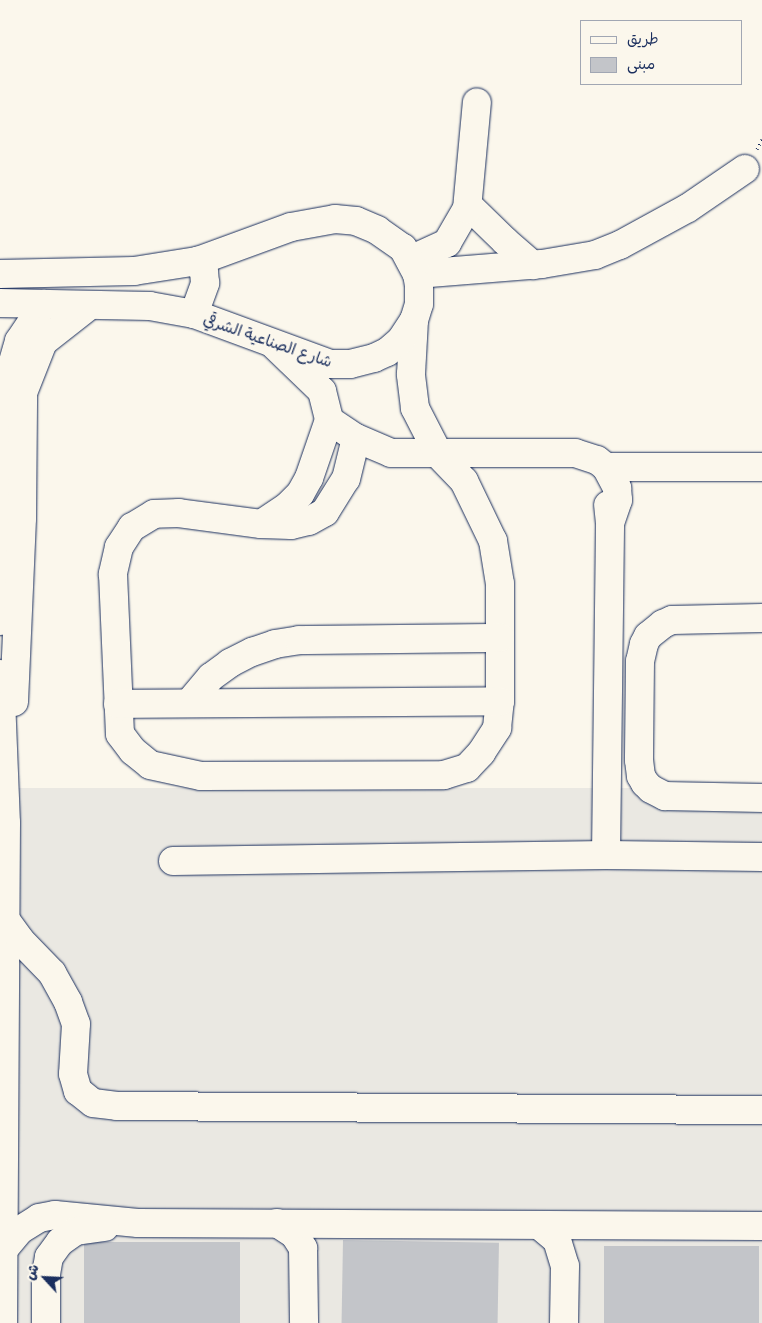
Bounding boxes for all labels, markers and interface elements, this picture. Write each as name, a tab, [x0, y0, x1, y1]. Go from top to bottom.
legend	[580, 20, 742, 85]
text: طريق	[627, 28, 659, 49]
text: مبنى	[627, 53, 655, 74]
street label: شارع الصناعية الشرقي	[201, 309, 335, 371]
north arrow	[20, 1253, 70, 1303]
text: ش	[19, 1260, 43, 1282]

